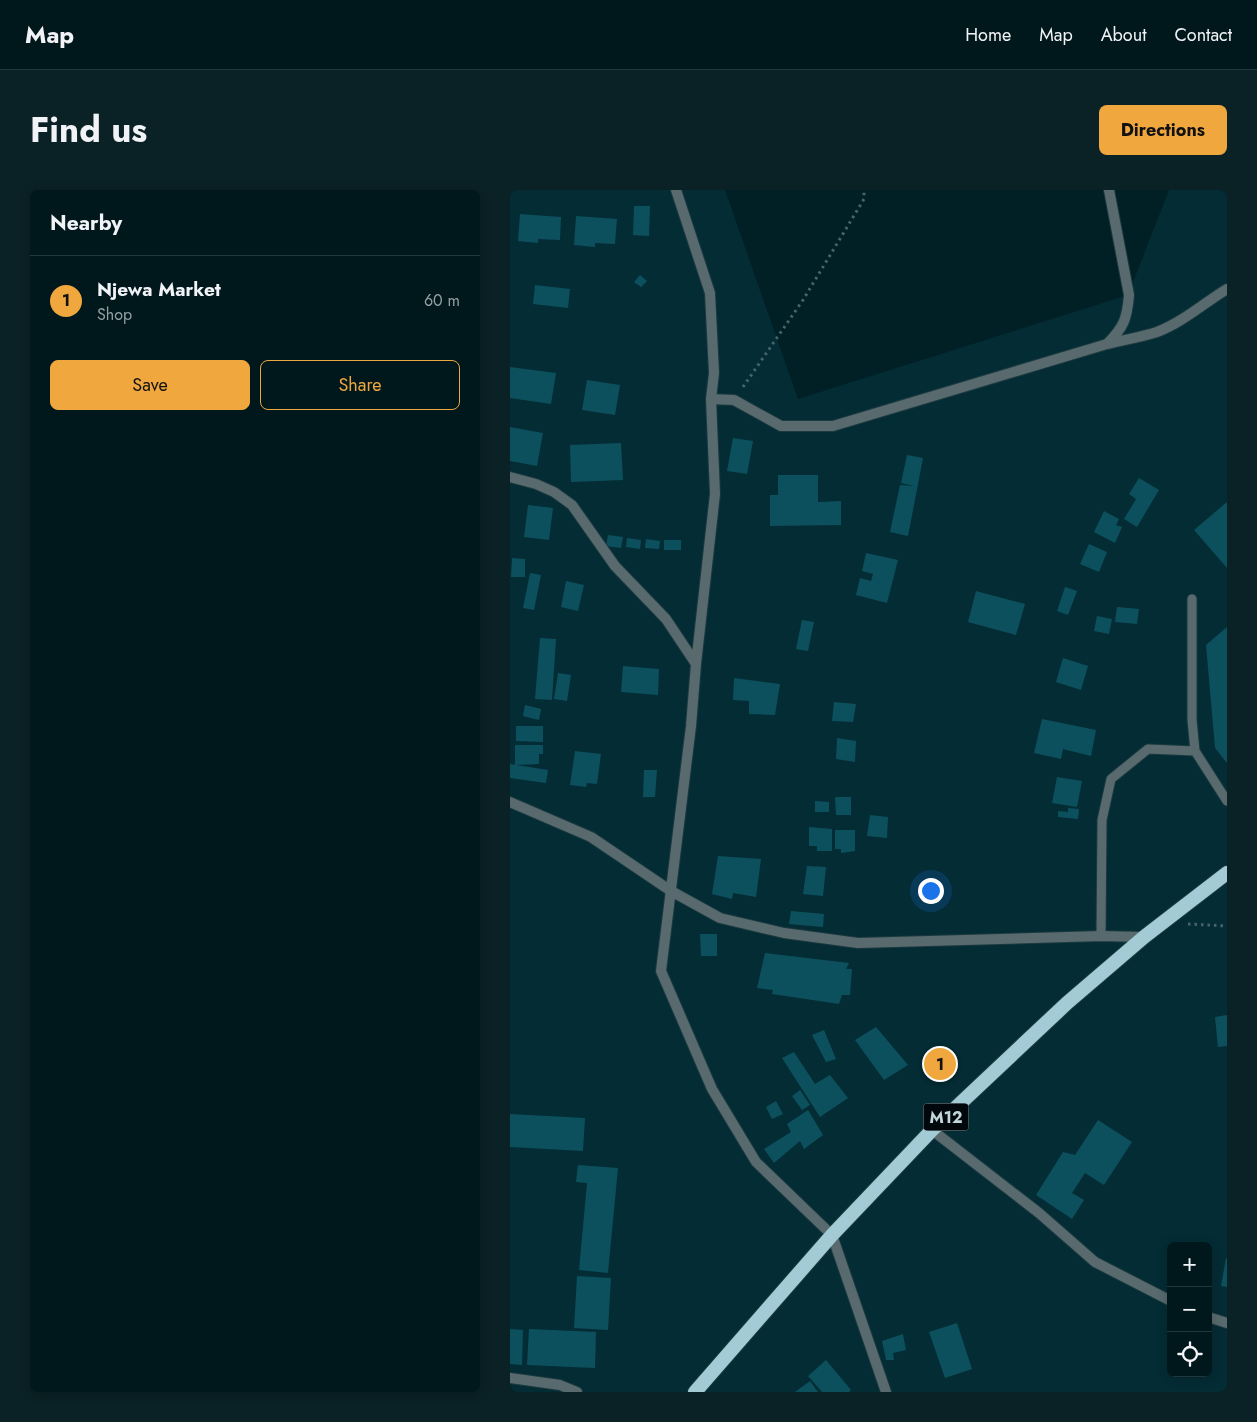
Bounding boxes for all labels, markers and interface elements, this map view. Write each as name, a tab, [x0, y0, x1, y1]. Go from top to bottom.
text: Map	[25, 17, 74, 52]
text: Home	[965, 22, 1011, 48]
text: Map	[1039, 22, 1073, 48]
text: About	[1101, 22, 1146, 48]
text: Contact	[1174, 22, 1232, 48]
text: Find us	[30, 105, 147, 155]
button: Directions	[1099, 105, 1227, 155]
text: Nearby	[50, 208, 122, 238]
text: Njewa Market	[97, 276, 221, 303]
text: 1	[62, 289, 70, 312]
text: 60 m	[424, 289, 460, 312]
text: Shop	[97, 303, 132, 326]
button: Save	[50, 360, 250, 410]
button: Share	[260, 360, 460, 410]
your location	[918, 878, 944, 904]
pin: 1	[924, 1045, 956, 1083]
road number: M12	[924, 1104, 968, 1130]
map controls	[1167, 1242, 1212, 1377]
button: +	[1167, 1242, 1212, 1287]
button: −	[1167, 1287, 1212, 1332]
button: locate	[1167, 1332, 1212, 1377]

